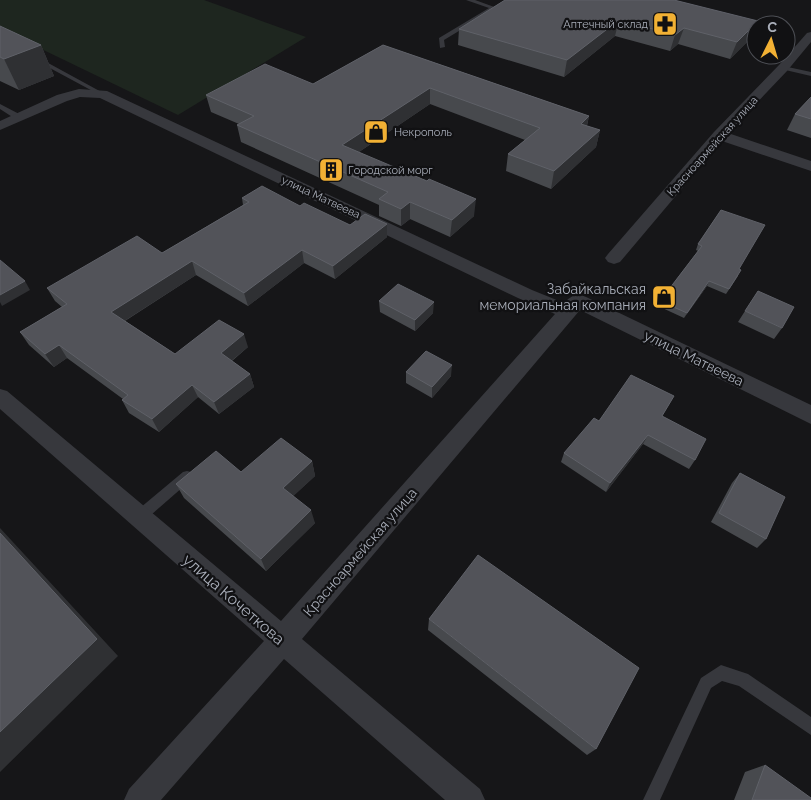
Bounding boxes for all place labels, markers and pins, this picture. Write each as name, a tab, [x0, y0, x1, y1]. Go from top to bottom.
pharmacy icon: Аптечный склад	[652, 11, 678, 37]
place label: Аптечный склад	[563, 18, 649, 31]
shop icon: Некрополь	[363, 119, 389, 145]
place label: Некрополь	[394, 126, 453, 139]
building icon: Городской морг	[318, 157, 344, 183]
place label: Городской морг	[348, 164, 433, 177]
place label: Забайкальская мемориальная компания	[479, 281, 646, 313]
shop icon: Забайкальская мемориальная компания	[651, 284, 677, 310]

